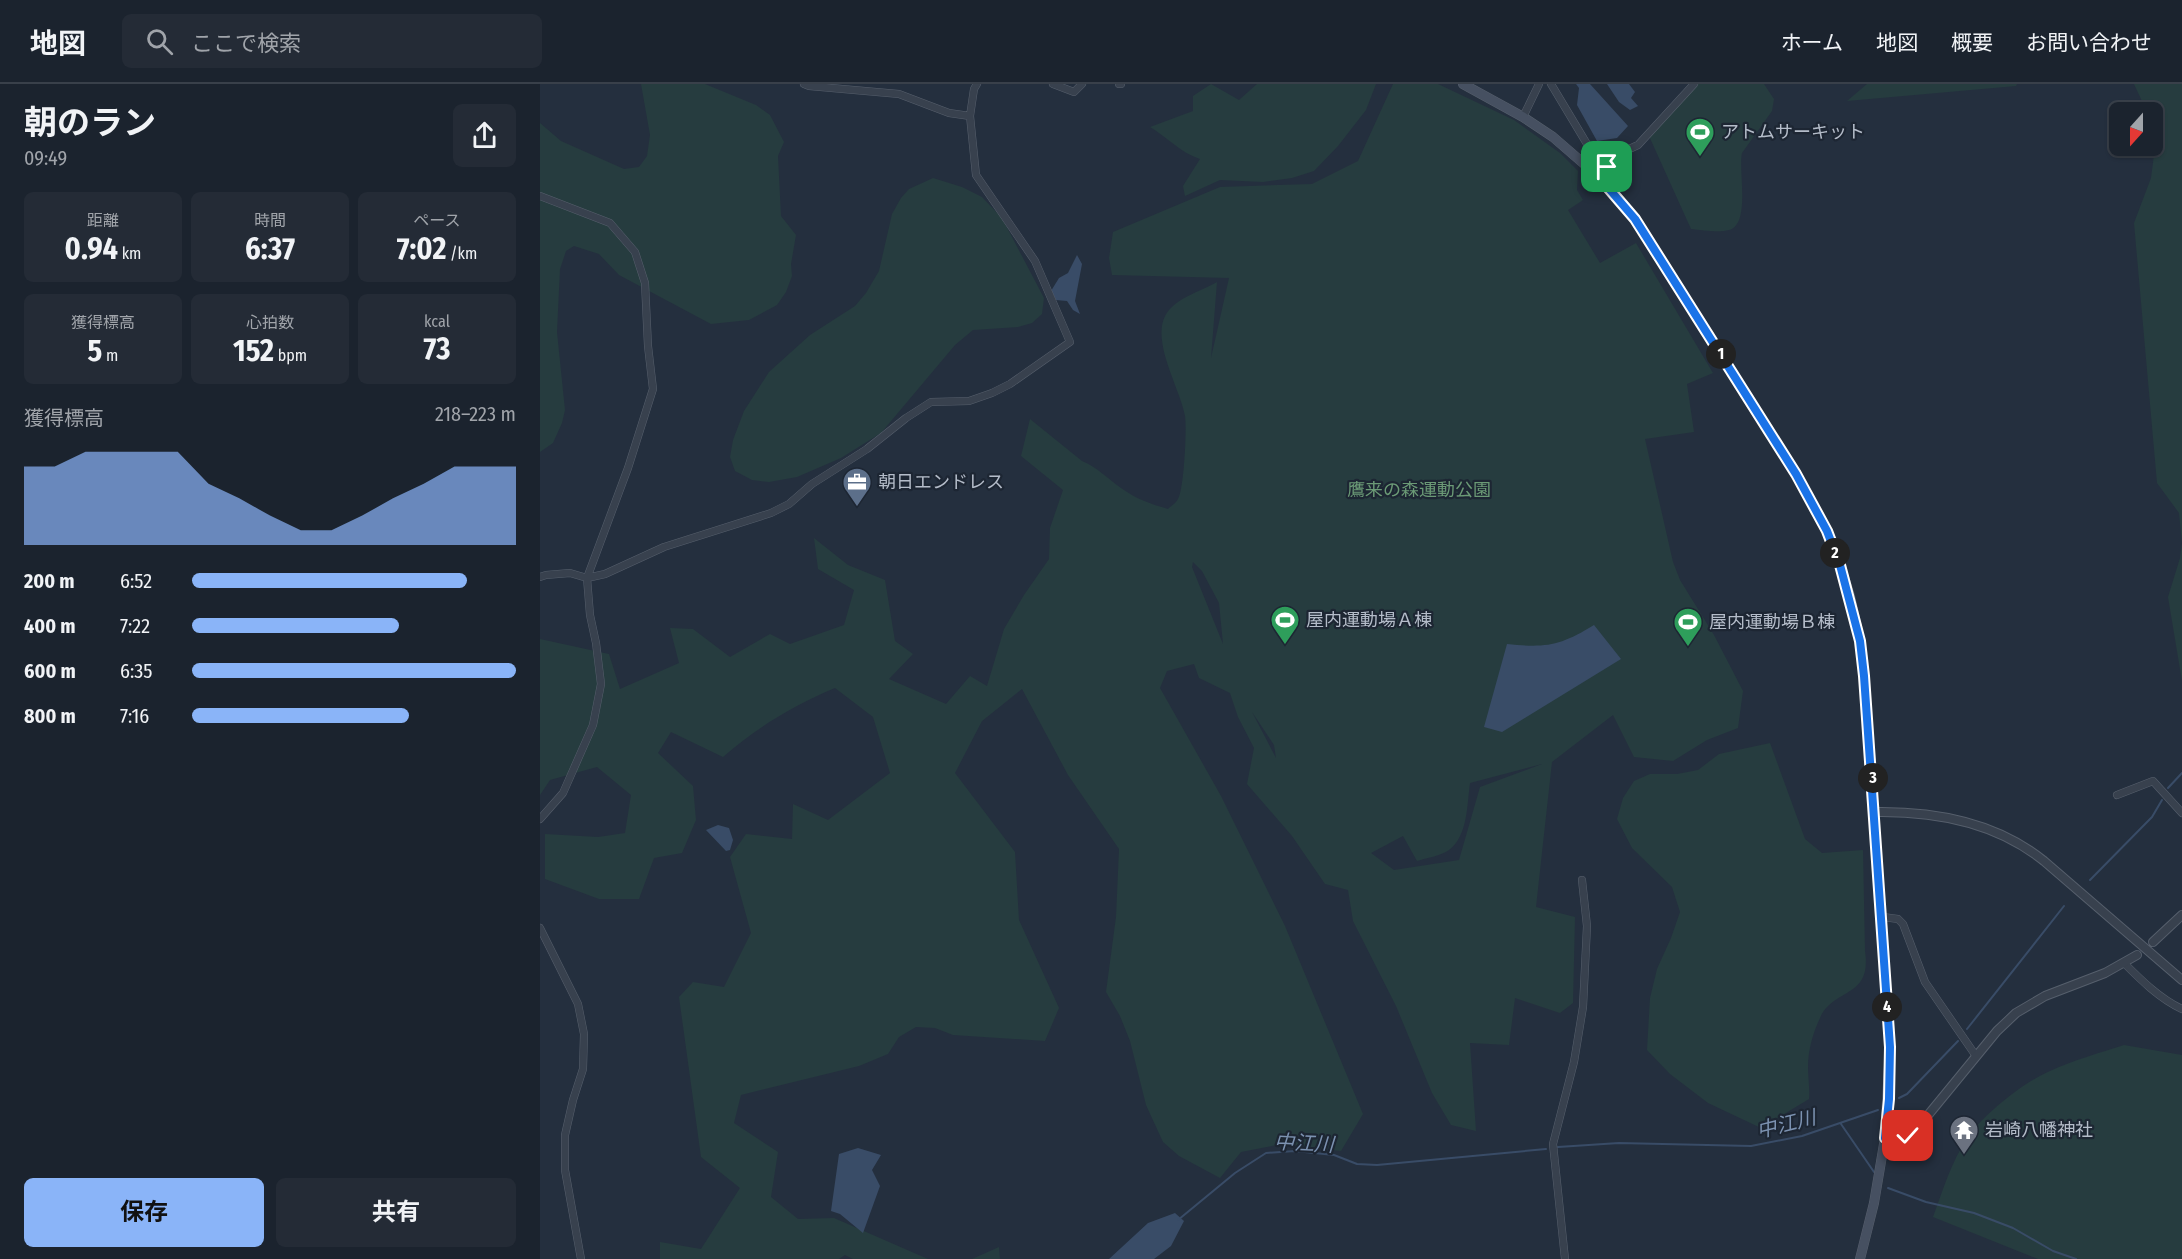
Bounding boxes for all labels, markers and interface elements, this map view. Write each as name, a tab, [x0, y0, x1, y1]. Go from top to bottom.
search box	[122, 14, 542, 68]
icon: search	[143, 25, 176, 58]
text: 地図	[30, 27, 86, 60]
text: ここで検索	[191, 30, 301, 57]
text: ホーム	[1781, 30, 1843, 56]
text: 地図	[1876, 30, 1918, 56]
text: 概要	[1951, 30, 1993, 56]
text: お問い合わせ	[2026, 30, 2152, 56]
north arrow	[2109, 102, 2163, 156]
map controls	[2109, 102, 2163, 156]
text: 朝のラン	[24, 103, 156, 143]
button: share	[453, 104, 516, 167]
sports icon: アトムサーキット	[1684, 116, 1716, 158]
place label: アトムサーキット	[1721, 121, 1865, 143]
pin	[1581, 141, 1632, 192]
text: 09:49	[24, 146, 67, 170]
icon: arrive	[1590, 150, 1623, 183]
text: 距離	[87, 211, 119, 230]
text: 時間	[254, 211, 286, 230]
text: ペース	[413, 211, 461, 230]
text: 0.94	[65, 231, 118, 267]
text: 6:37	[245, 231, 295, 267]
text: 7:02	[397, 231, 446, 267]
text: km	[118, 244, 141, 263]
text: /km	[446, 244, 477, 263]
text: kcal	[424, 312, 450, 331]
text: 獲得標高	[71, 313, 135, 332]
text: 心拍数	[246, 313, 294, 332]
text: 73	[424, 331, 450, 367]
text: 5	[88, 333, 102, 369]
text: 152	[233, 333, 274, 369]
pin: 1	[1706, 339, 1736, 369]
text: 1	[1718, 344, 1724, 363]
text: m	[102, 346, 118, 365]
text: bpm	[274, 346, 307, 365]
text: 218–223 m	[435, 402, 516, 426]
text: 獲得標高	[24, 406, 104, 430]
office icon: 朝日エンドレス	[841, 466, 873, 508]
place label: 朝日エンドレス	[878, 471, 1004, 493]
park label: 鷹来の森運動公園	[1347, 479, 1491, 501]
pin: 2	[1820, 538, 1850, 568]
text: 2	[1831, 543, 1839, 562]
text: 200 m	[24, 569, 75, 593]
text: 6:52	[120, 569, 152, 593]
sports icon: 屋内運動場Ａ棟	[1269, 604, 1301, 646]
sports icon: 屋内運動場Ｂ棟	[1672, 606, 1704, 648]
place label: 屋内運動場Ａ棟	[1306, 609, 1432, 631]
place label: 屋内運動場Ｂ棟	[1709, 611, 1835, 633]
text: 400 m	[24, 614, 76, 638]
text: 7:22	[120, 614, 150, 638]
text: 600 m	[24, 659, 76, 683]
text: 6:35	[120, 659, 153, 683]
text: 800 m	[24, 704, 76, 728]
text: 7:16	[120, 704, 149, 728]
pin: 3	[1858, 763, 1888, 793]
text: 3	[1869, 768, 1877, 787]
pin: 4	[1872, 992, 1902, 1022]
text: 4	[1883, 997, 1891, 1016]
water label: 中江川	[1754, 1105, 1820, 1143]
pin	[1882, 1110, 1933, 1161]
temple icon: 岩崎八幡神社	[1948, 1114, 1980, 1156]
icon: check	[1891, 1119, 1924, 1152]
place label: 岩崎八幡神社	[1985, 1119, 2093, 1141]
water label: 中江川	[1273, 1129, 1337, 1157]
button: 保存	[24, 1178, 264, 1247]
button: 共有	[276, 1178, 516, 1247]

